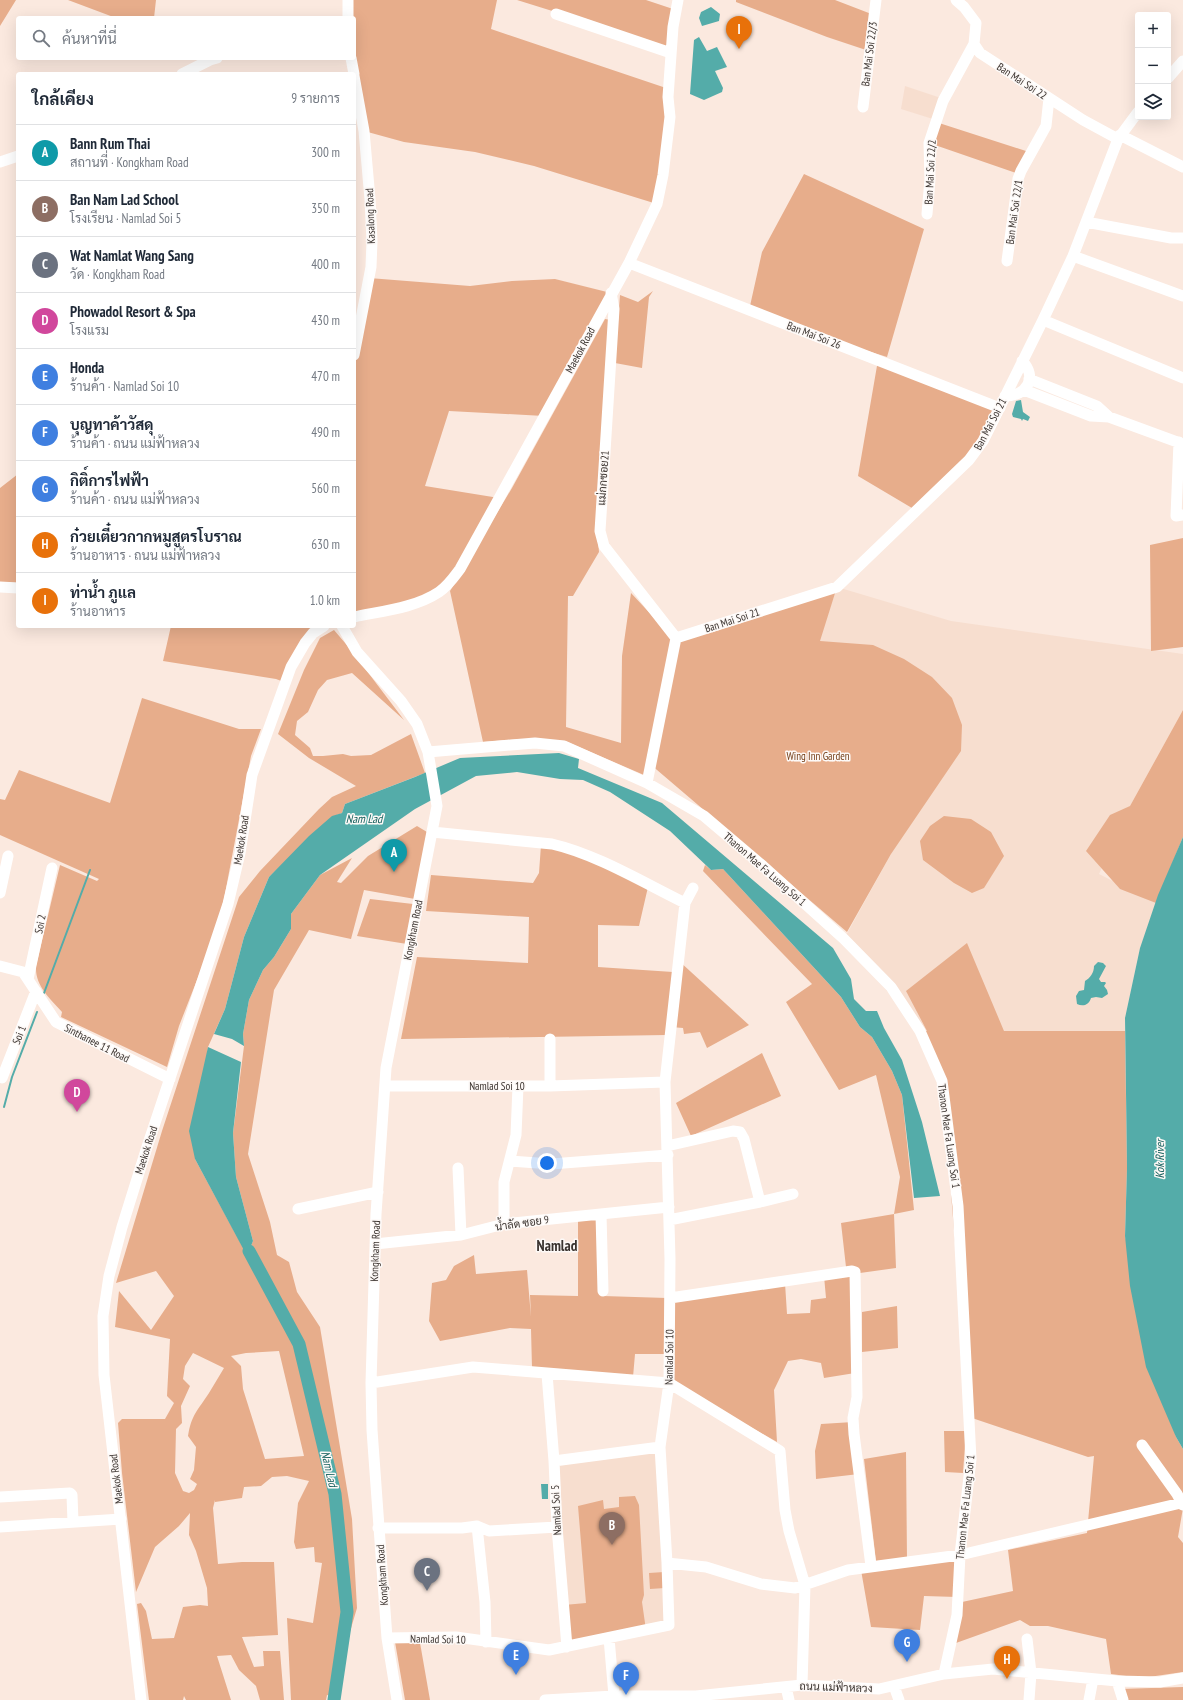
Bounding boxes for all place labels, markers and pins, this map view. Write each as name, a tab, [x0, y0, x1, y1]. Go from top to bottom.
pin: I	[726, 16, 752, 49]
pin: A	[381, 839, 407, 872]
pin: D	[64, 1079, 90, 1112]
pin: B	[599, 1512, 625, 1545]
pin: C	[414, 1558, 440, 1591]
pin: G	[894, 1629, 920, 1662]
pin: E	[503, 1642, 529, 1675]
pin: H	[994, 1646, 1020, 1679]
pin: F	[613, 1662, 639, 1695]

